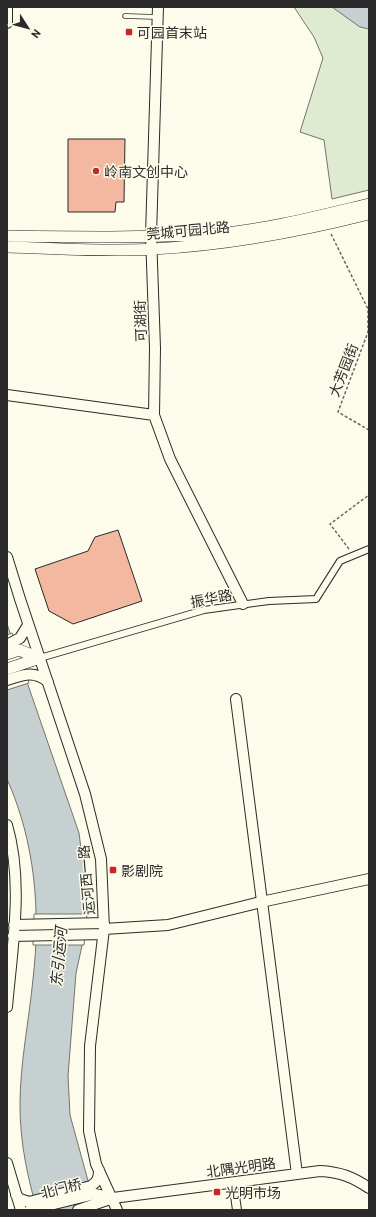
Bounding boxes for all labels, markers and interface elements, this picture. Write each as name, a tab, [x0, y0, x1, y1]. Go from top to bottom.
north arrow	[8, 8, 48, 48]
place label: 可园首末站	[137, 24, 207, 41]
text: N	[29, 27, 44, 41]
marker: 可园首末站	[124, 27, 134, 37]
place label: 岭南文创中心	[104, 163, 188, 180]
marker: 岭南文创中心	[91, 166, 101, 176]
street label: 莞城可园北路	[145, 218, 231, 242]
street label: 可湖街	[131, 300, 149, 342]
street label: 大芳园街	[325, 341, 361, 399]
street label: 振华路	[189, 586, 233, 610]
street label: 运河西一路	[74, 844, 98, 916]
place label: 影剧院	[121, 862, 163, 879]
marker: 影剧院	[108, 865, 118, 875]
water label: 东引运河	[46, 923, 70, 988]
street label: 北隅光明路	[205, 1154, 277, 1180]
street label: 北门桥	[39, 1175, 83, 1201]
place label: 光明市场	[225, 1184, 281, 1201]
marker: 光明市场	[212, 1187, 222, 1197]

